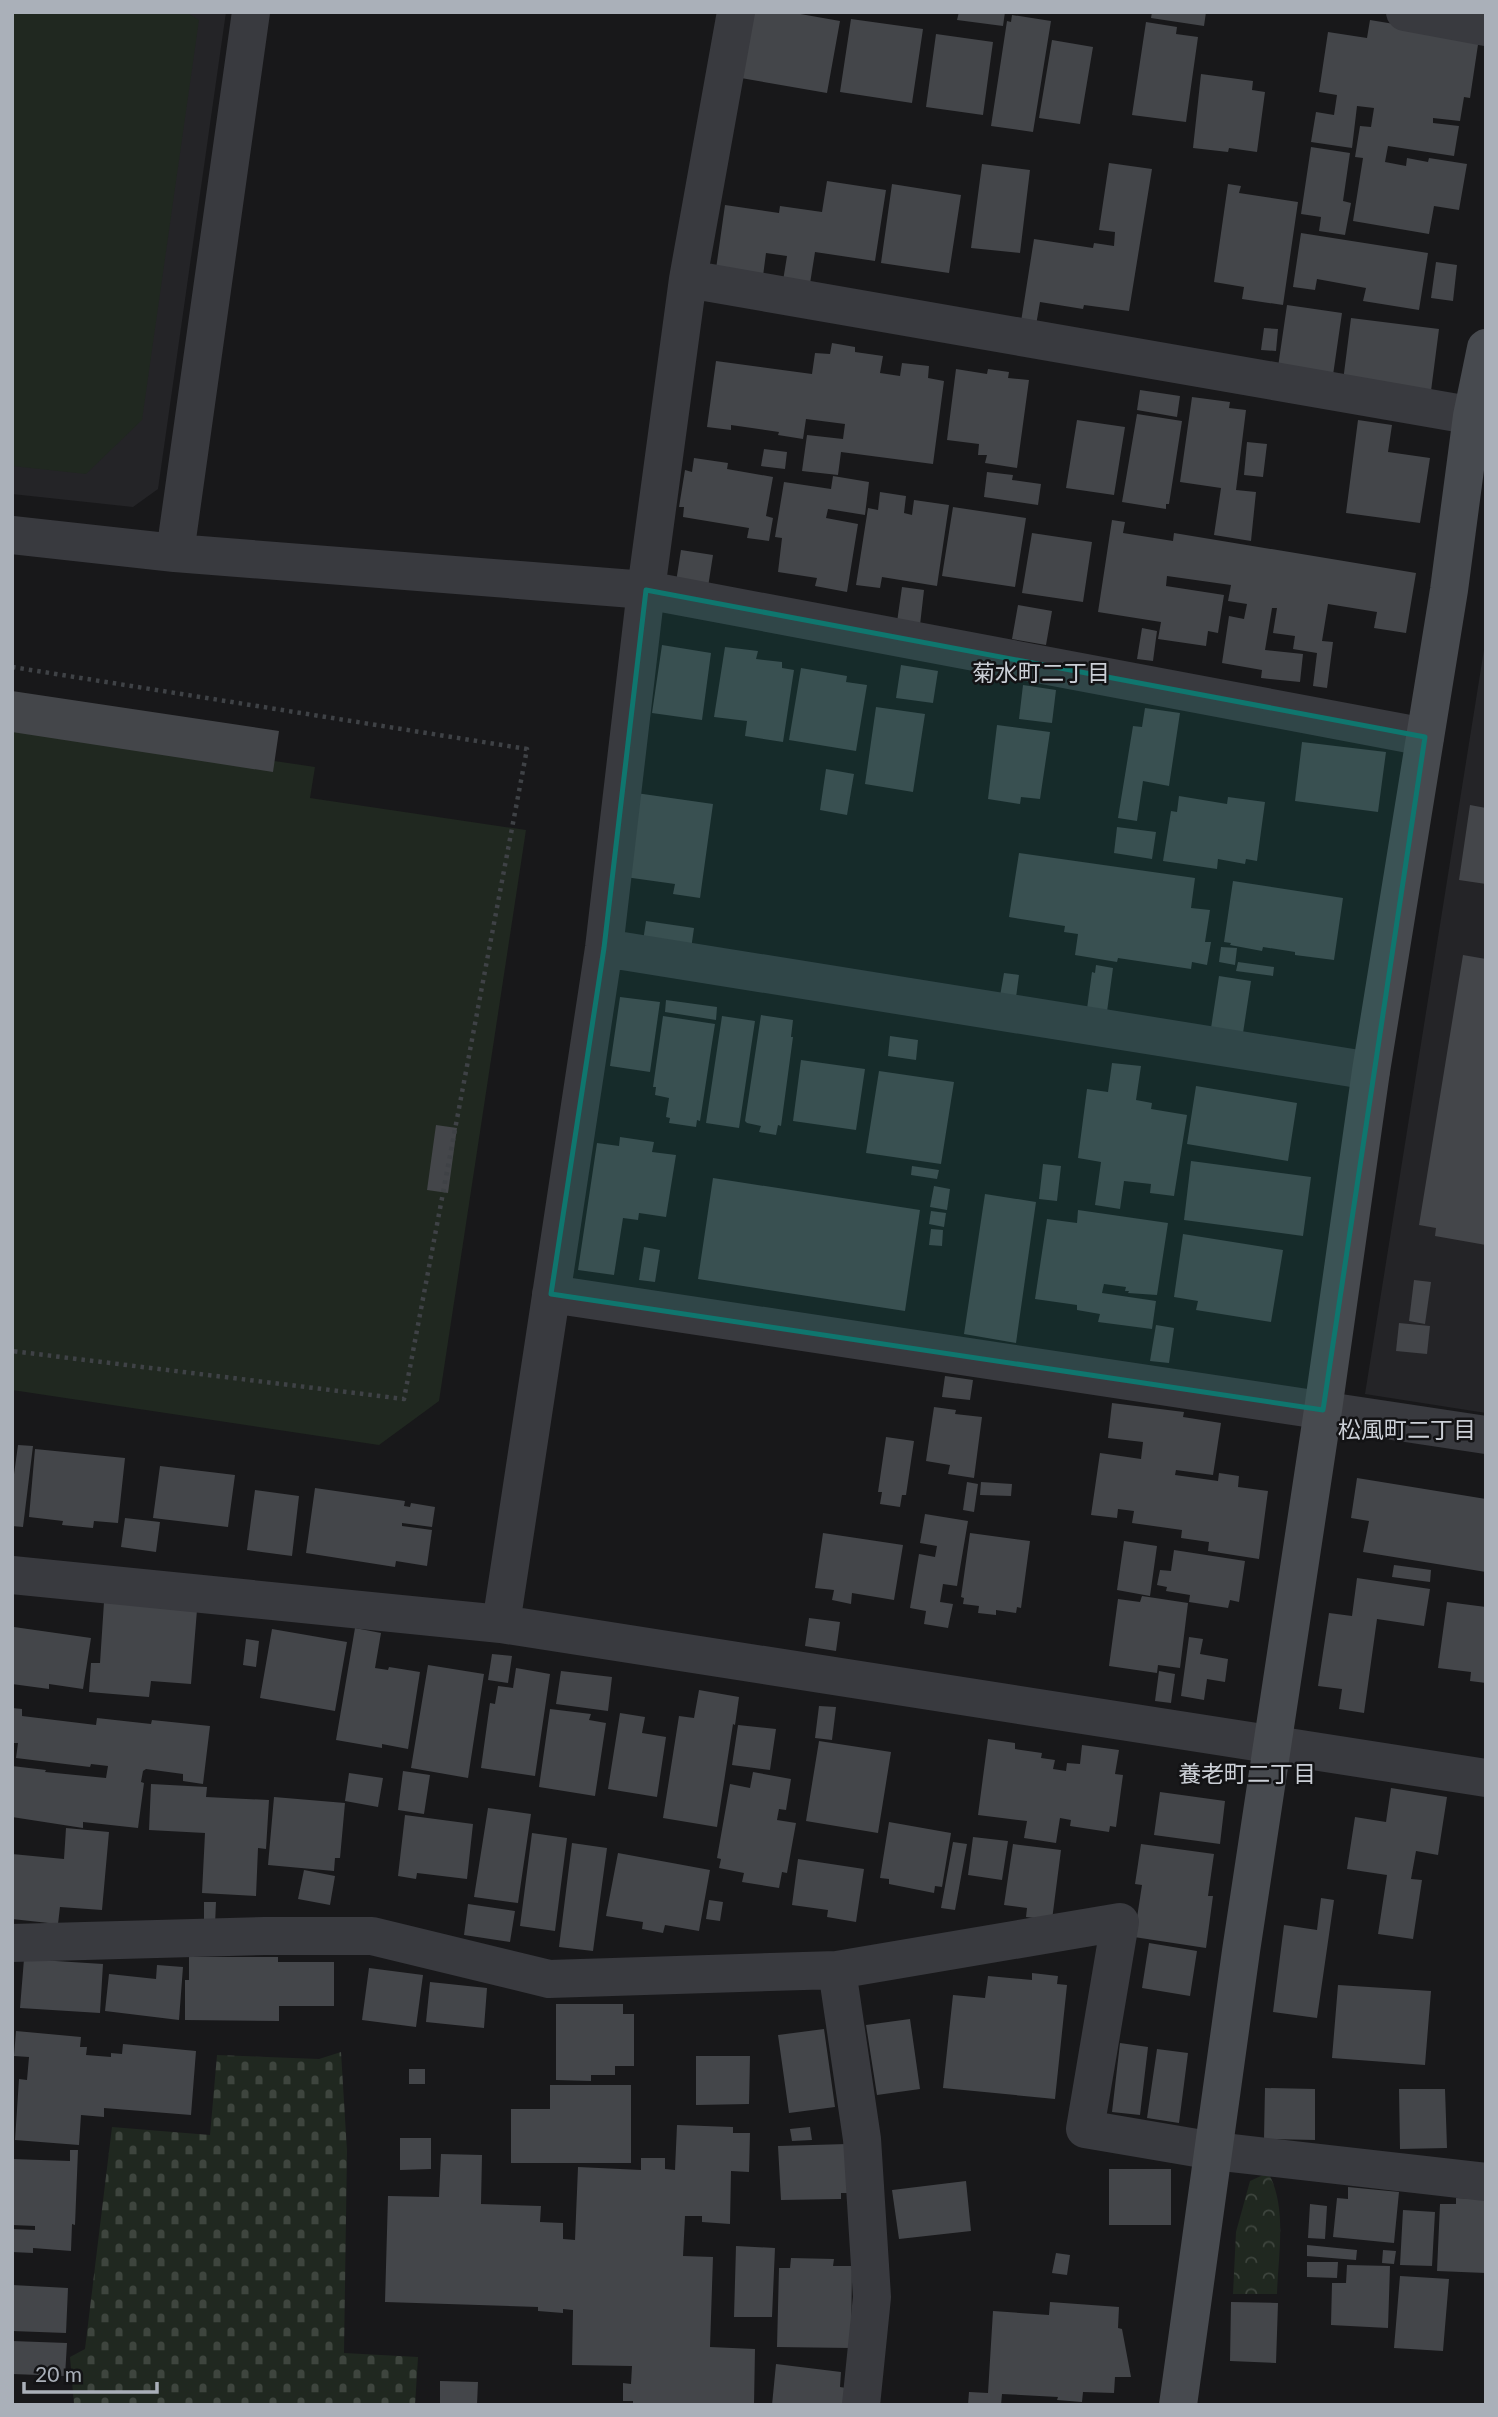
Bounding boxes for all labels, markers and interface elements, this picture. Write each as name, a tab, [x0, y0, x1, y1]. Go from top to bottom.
district label: 菊水町二丁目	[972, 658, 1110, 686]
district label: 松風町二丁目	[1338, 1415, 1476, 1443]
district label: 養老町二丁目	[1178, 1759, 1316, 1787]
scale bar	[24, 2350, 158, 2394]
text: 20 m	[35, 2361, 82, 2386]

